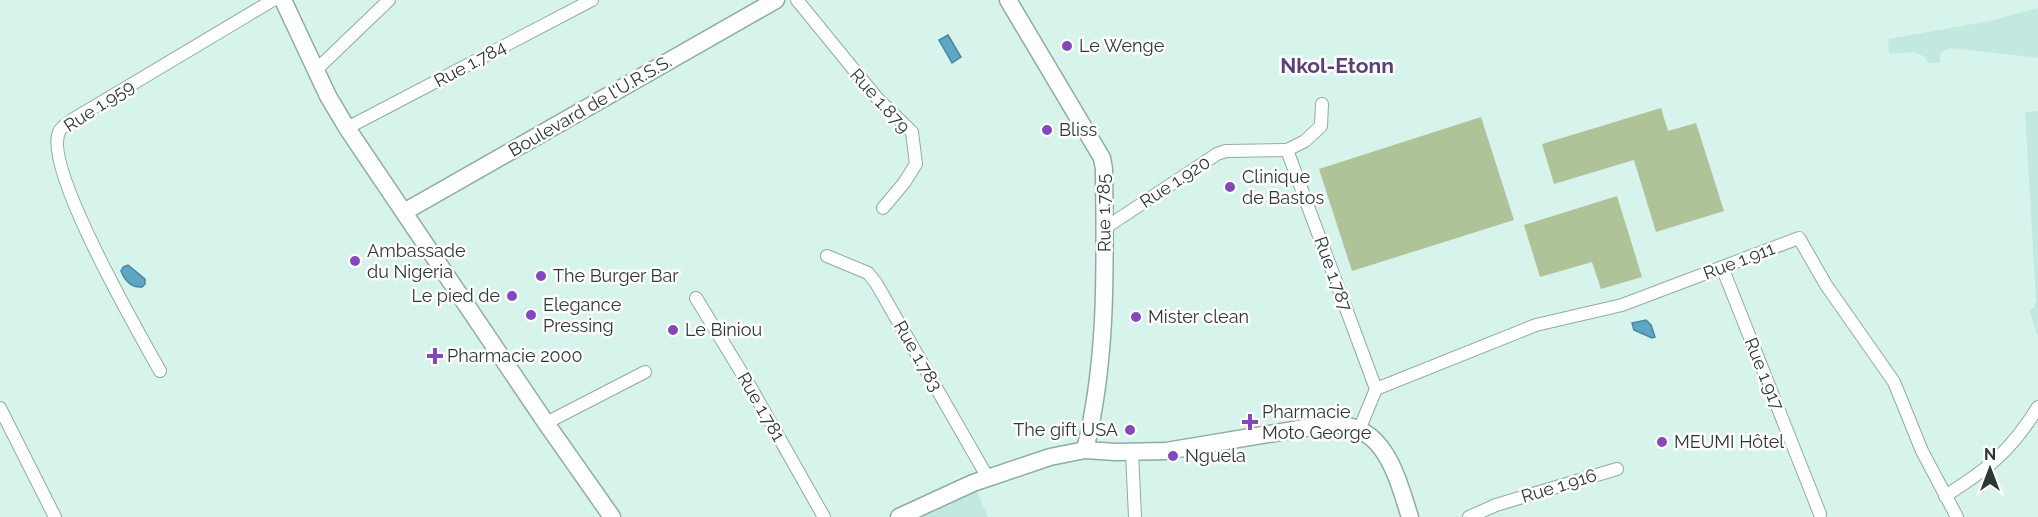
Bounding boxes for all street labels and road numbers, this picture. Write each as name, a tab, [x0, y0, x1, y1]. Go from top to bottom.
street label: Rue 1.784	[430, 36, 509, 91]
street label: Boulevard de l'U.R.S.S.	[505, 50, 675, 161]
street label: Rue 1.879	[846, 64, 915, 137]
street label: Rue 1.959	[60, 75, 138, 136]
street label: Rue 1.920	[1136, 151, 1214, 212]
street label: Rue 1.785	[1092, 174, 1115, 252]
street label: Rue 1.787	[1310, 234, 1357, 314]
street label: Rue 1.911	[1700, 237, 1778, 284]
street label: Rue 1.783	[890, 317, 947, 395]
street label: Rue 1.917	[1740, 334, 1789, 413]
street label: Rue 1.781	[733, 369, 790, 445]
street label: Rue 1.916	[1519, 464, 1599, 507]

